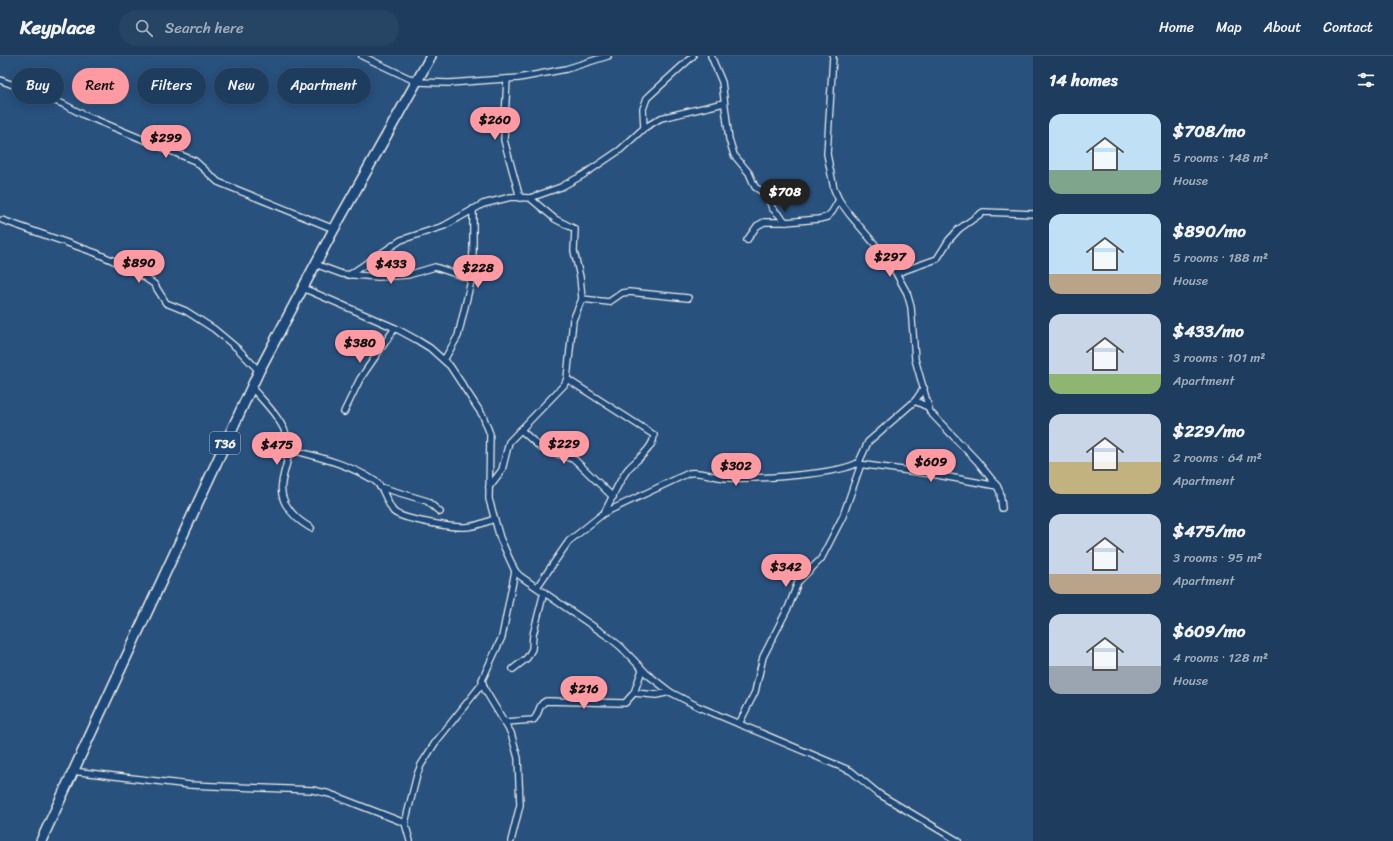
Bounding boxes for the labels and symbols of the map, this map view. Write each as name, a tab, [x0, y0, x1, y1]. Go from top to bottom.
pin: $260	[471, 107, 519, 141]
pin: $299	[142, 125, 190, 159]
pin: $708	[761, 179, 809, 213]
pin: $297	[866, 244, 914, 278]
pin: $890	[115, 250, 163, 284]
pin: $433	[367, 251, 415, 285]
pin: $228	[454, 255, 502, 289]
pin: $380	[336, 330, 384, 364]
pin: $229	[540, 431, 588, 465]
road number: T36	[210, 432, 240, 454]
pin: $475	[253, 432, 301, 466]
pin: $609	[907, 449, 955, 483]
pin: $302	[712, 453, 760, 487]
pin: $342	[762, 554, 810, 588]
pin: $216	[560, 676, 608, 710]

